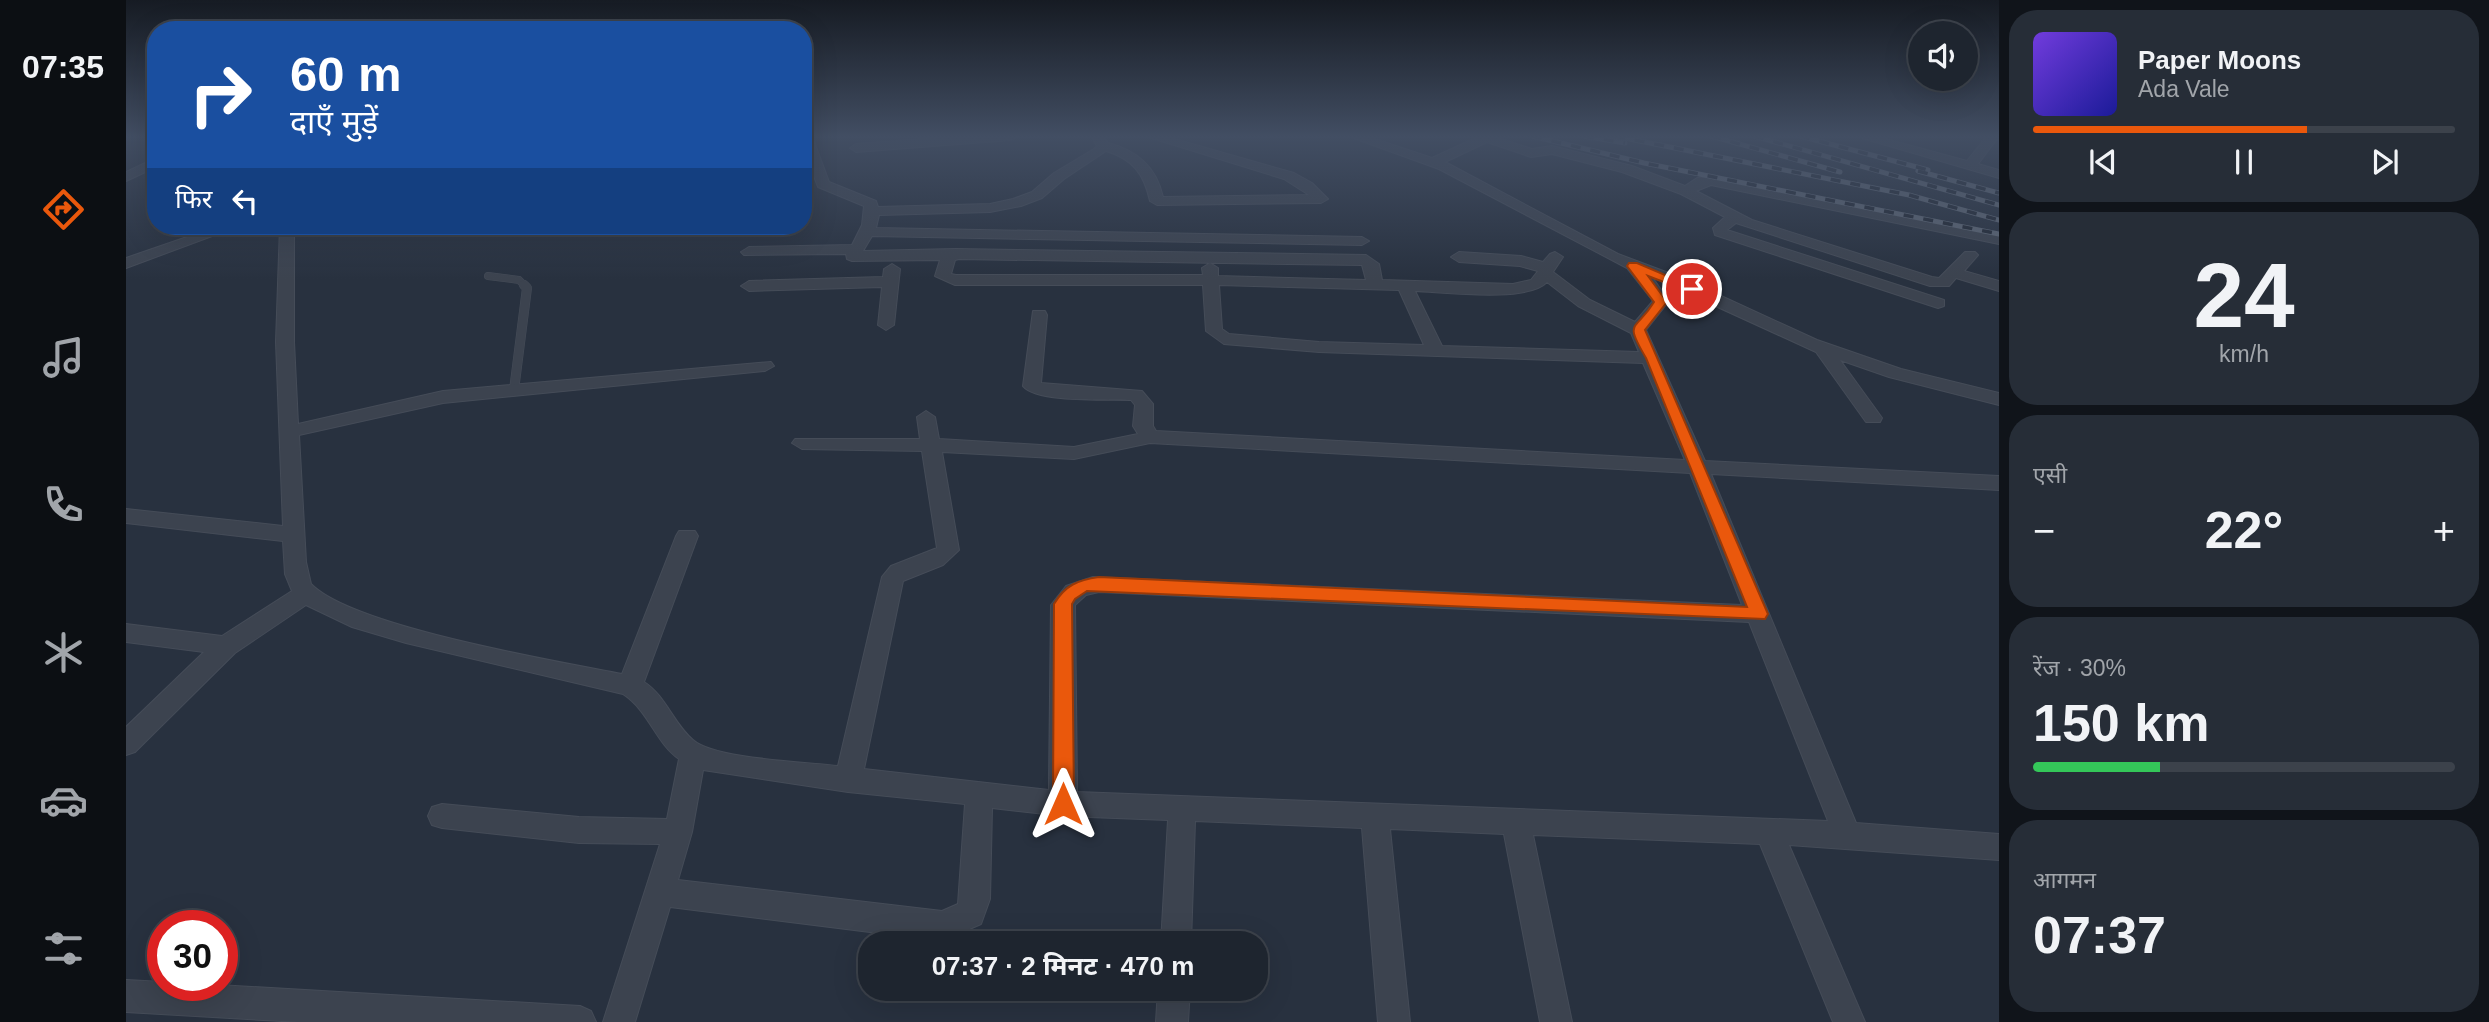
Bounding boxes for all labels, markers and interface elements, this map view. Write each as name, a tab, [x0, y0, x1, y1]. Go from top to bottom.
map controls	[1908, 21, 1978, 91]
button: sound	[1908, 21, 1978, 91]
text: Paper Moons	[2138, 45, 2301, 75]
text: 60 m	[290, 47, 402, 101]
text: 07:35	[22, 49, 104, 85]
icon: right	[175, 49, 266, 140]
text: Ada Vale	[2138, 76, 2230, 102]
text: दाएँ मुड़ें	[290, 104, 378, 140]
icon: previous	[2084, 143, 2122, 181]
icon: pause	[2225, 143, 2263, 181]
icon: next	[2366, 143, 2404, 181]
icon: left	[226, 182, 264, 220]
text: फिर	[175, 184, 212, 214]
icon: directions	[39, 185, 88, 234]
text: 24	[2193, 245, 2295, 346]
pin	[1662, 259, 1722, 319]
icon: arrive	[1673, 270, 1711, 308]
icon: music	[39, 333, 88, 382]
text: km/h	[2219, 341, 2269, 367]
text: एसी	[2033, 462, 2067, 488]
icon: phone	[39, 480, 88, 529]
text: 22°	[2205, 501, 2283, 559]
text: −	[2033, 510, 2055, 552]
text: +	[2433, 510, 2455, 552]
icon: climate	[39, 628, 88, 677]
text: रेंज · 30%	[2033, 655, 2126, 681]
text: 150 km	[2033, 694, 2209, 752]
position arrow	[1026, 767, 1100, 841]
icon: car	[39, 776, 88, 825]
text: आगमन	[2033, 867, 2096, 893]
text: 07:37	[2033, 906, 2166, 964]
speed limit sign: 30	[147, 910, 238, 1001]
icon: filters	[39, 924, 88, 973]
text: 07:37 · 2 मिनट · 470 m	[932, 951, 1194, 981]

